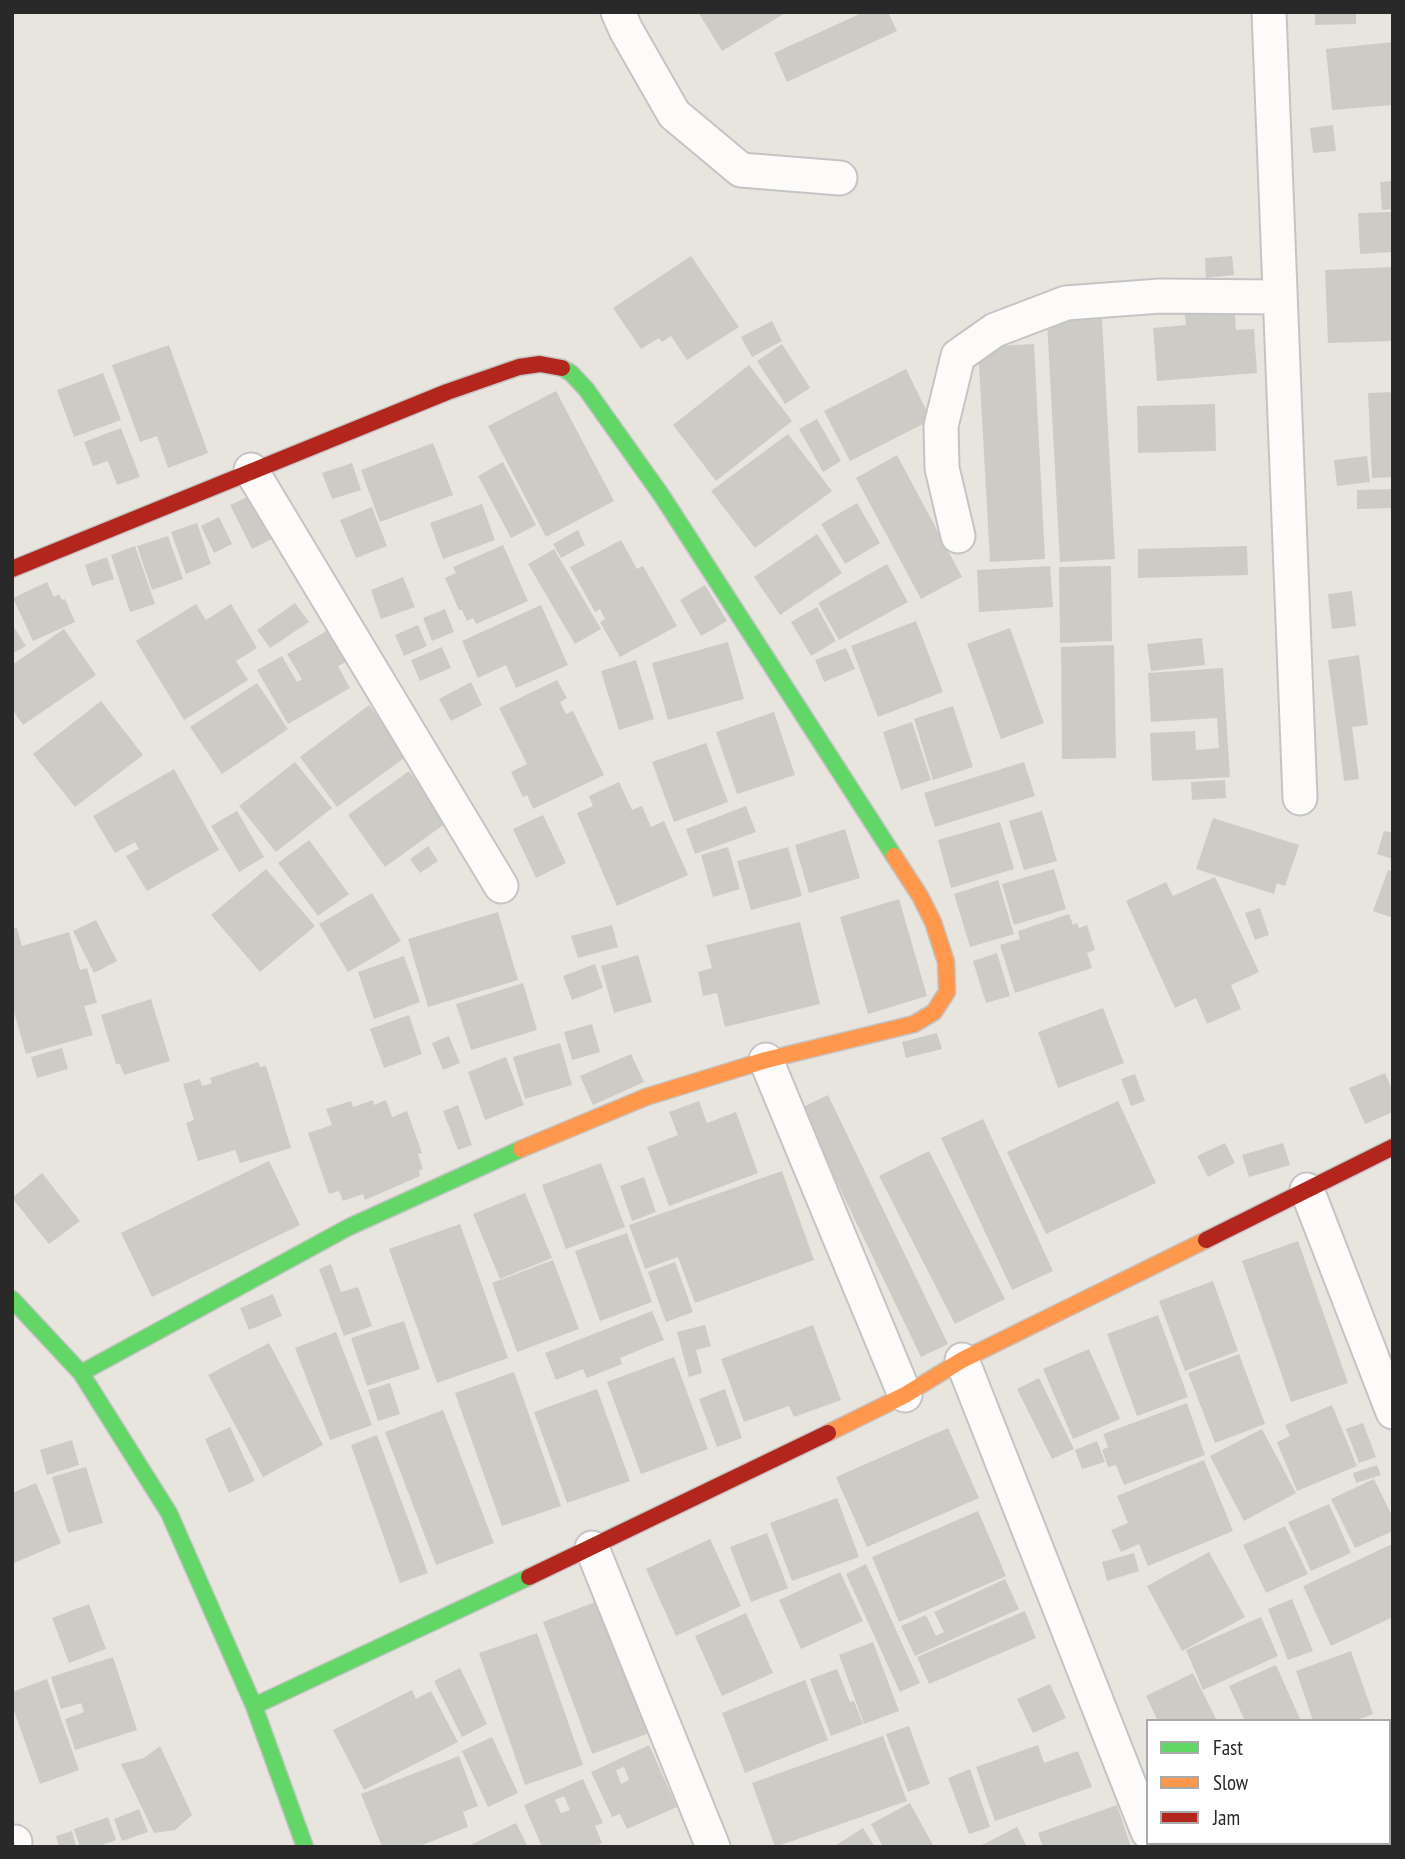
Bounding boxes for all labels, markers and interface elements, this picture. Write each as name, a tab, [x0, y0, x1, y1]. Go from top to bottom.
legend	[1146, 1719, 1391, 1845]
text: Fast	[1213, 1734, 1243, 1761]
text: Slow	[1213, 1769, 1248, 1796]
text: Jam	[1213, 1804, 1240, 1831]

